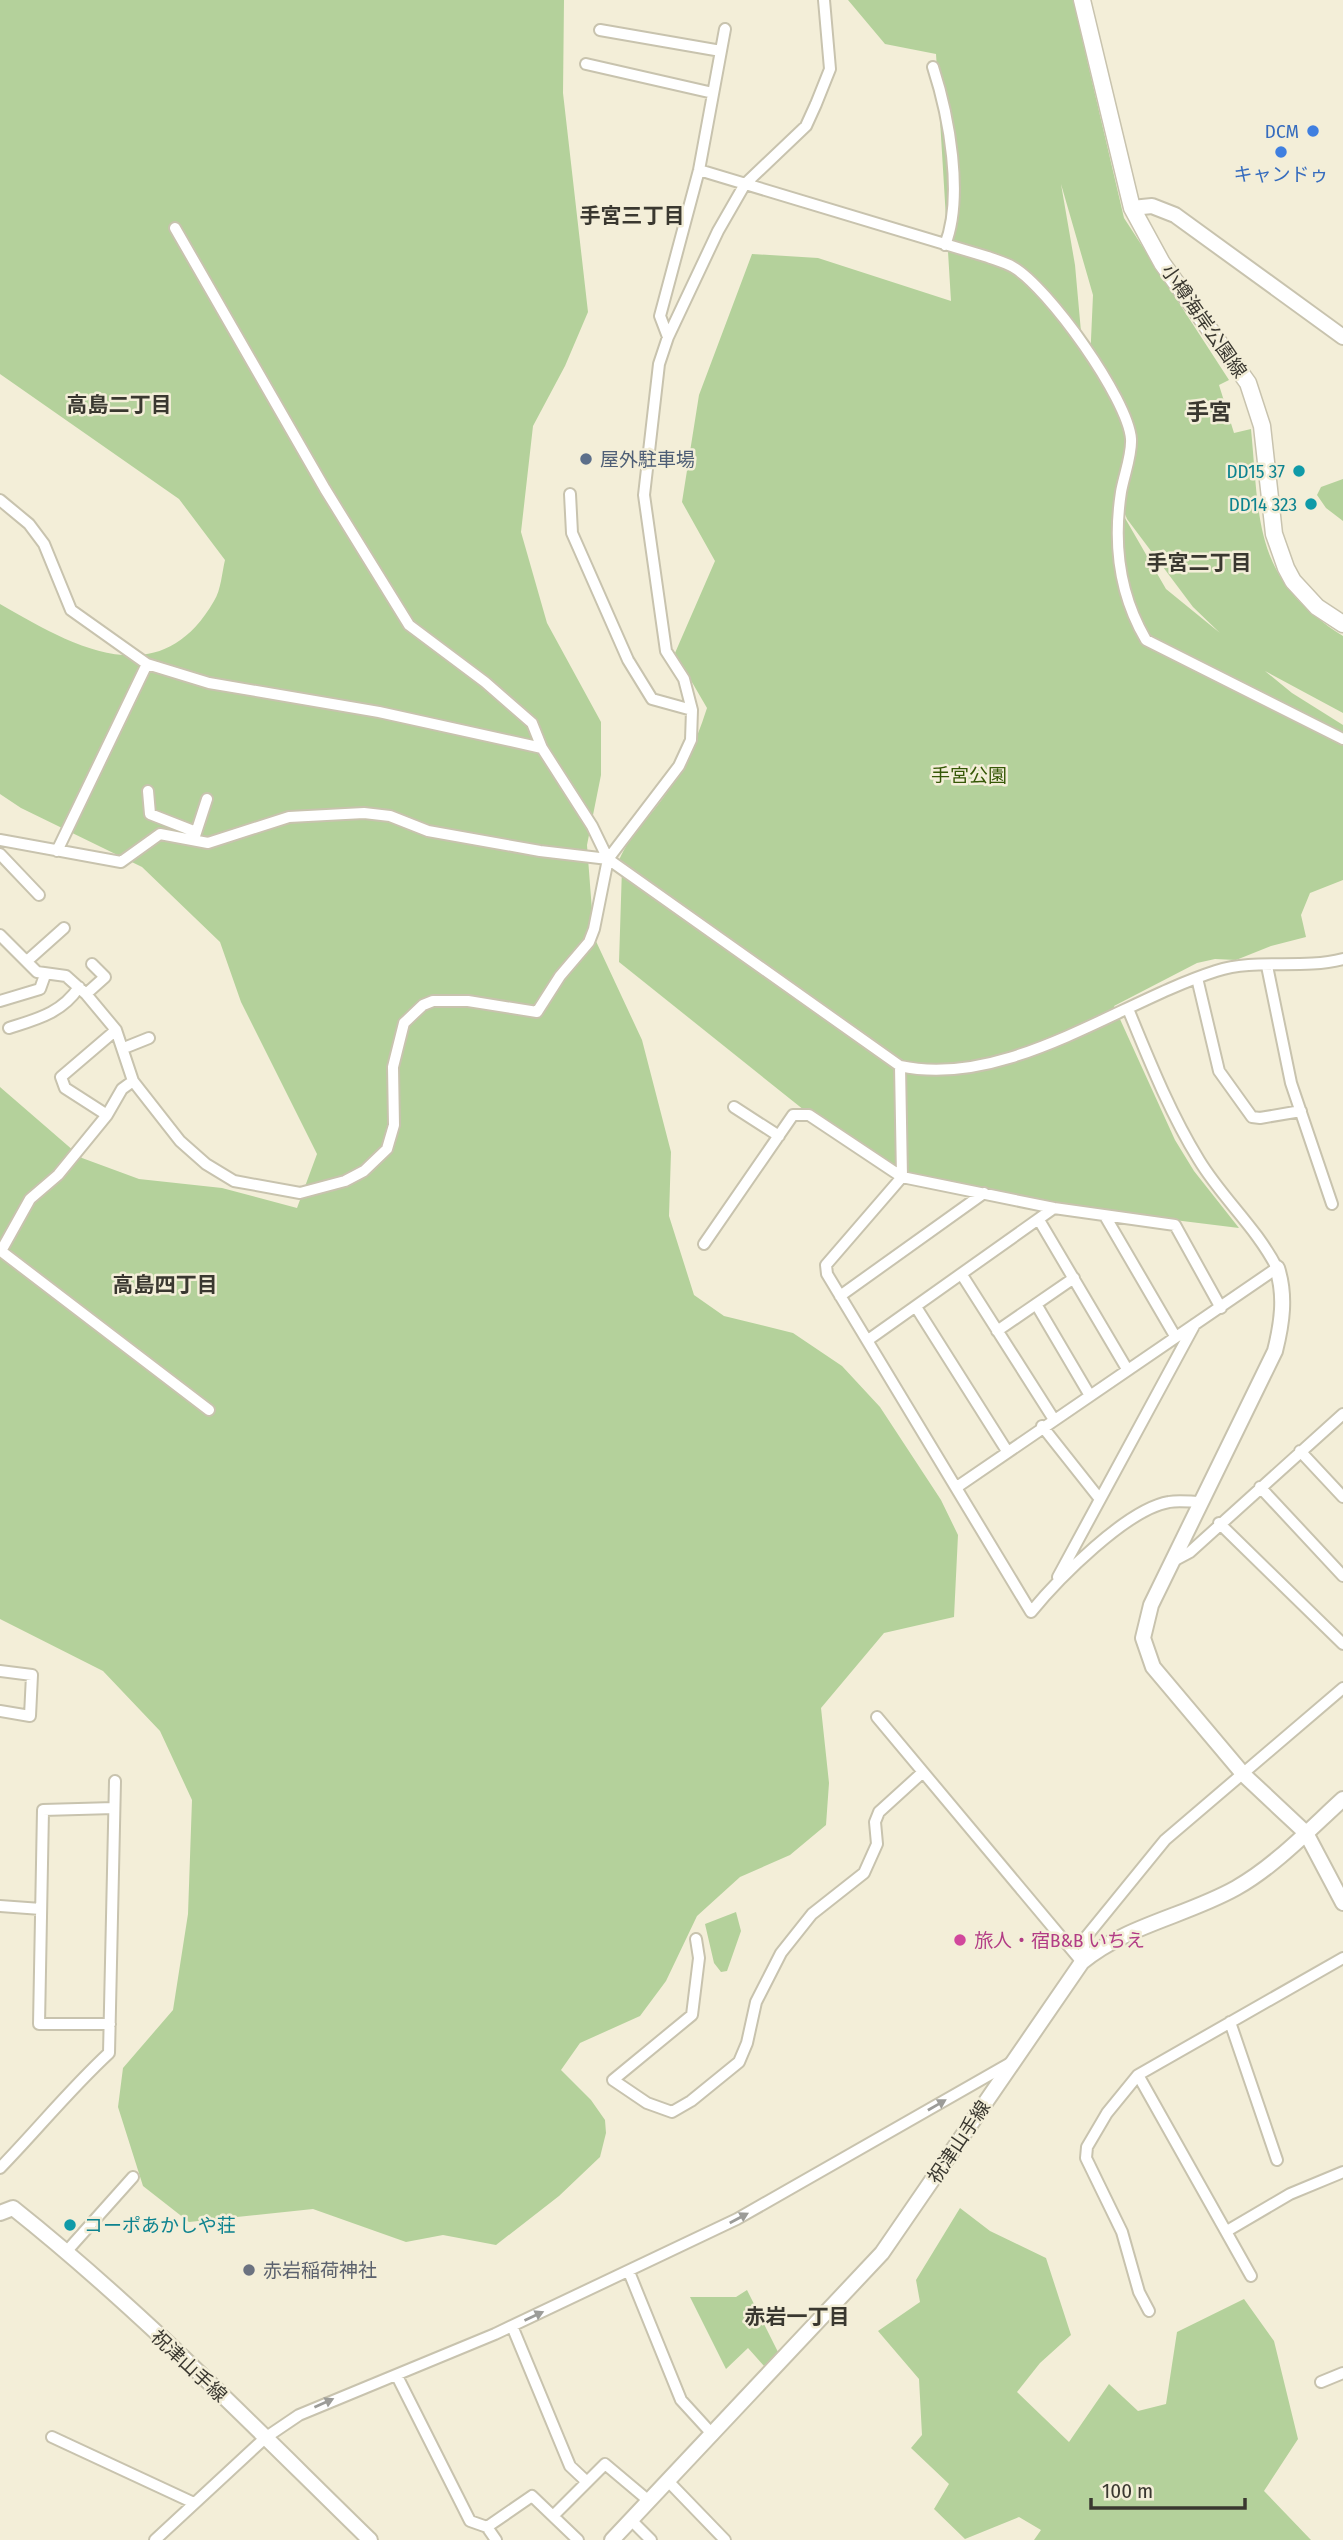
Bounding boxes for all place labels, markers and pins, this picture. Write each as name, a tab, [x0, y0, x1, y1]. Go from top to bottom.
place label: DCM	[1265, 120, 1299, 143]
marker: DCM	[1305, 123, 1321, 139]
marker: キャンドゥ	[1273, 144, 1289, 160]
place label: キャンドゥ	[1233, 163, 1329, 186]
place label: 屋外駐車場	[600, 448, 695, 471]
marker: 屋外駐車場	[578, 451, 594, 467]
place label: DD15 37	[1226, 460, 1285, 483]
marker: DD15 37	[1291, 463, 1307, 479]
place label: DD14 323	[1229, 493, 1297, 516]
marker: DD14 323	[1303, 496, 1319, 512]
place label: 旅人・宿B&B いちえ	[974, 1929, 1145, 1952]
marker: 旅人・宿B&B いちえ	[952, 1932, 968, 1948]
place label: コーポあかしや荘	[84, 2214, 236, 2237]
marker: コーポあかしや荘	[62, 2217, 78, 2233]
place label: 赤岩稲荷神社	[263, 2259, 377, 2282]
marker: 赤岩稲荷神社	[241, 2262, 257, 2278]

